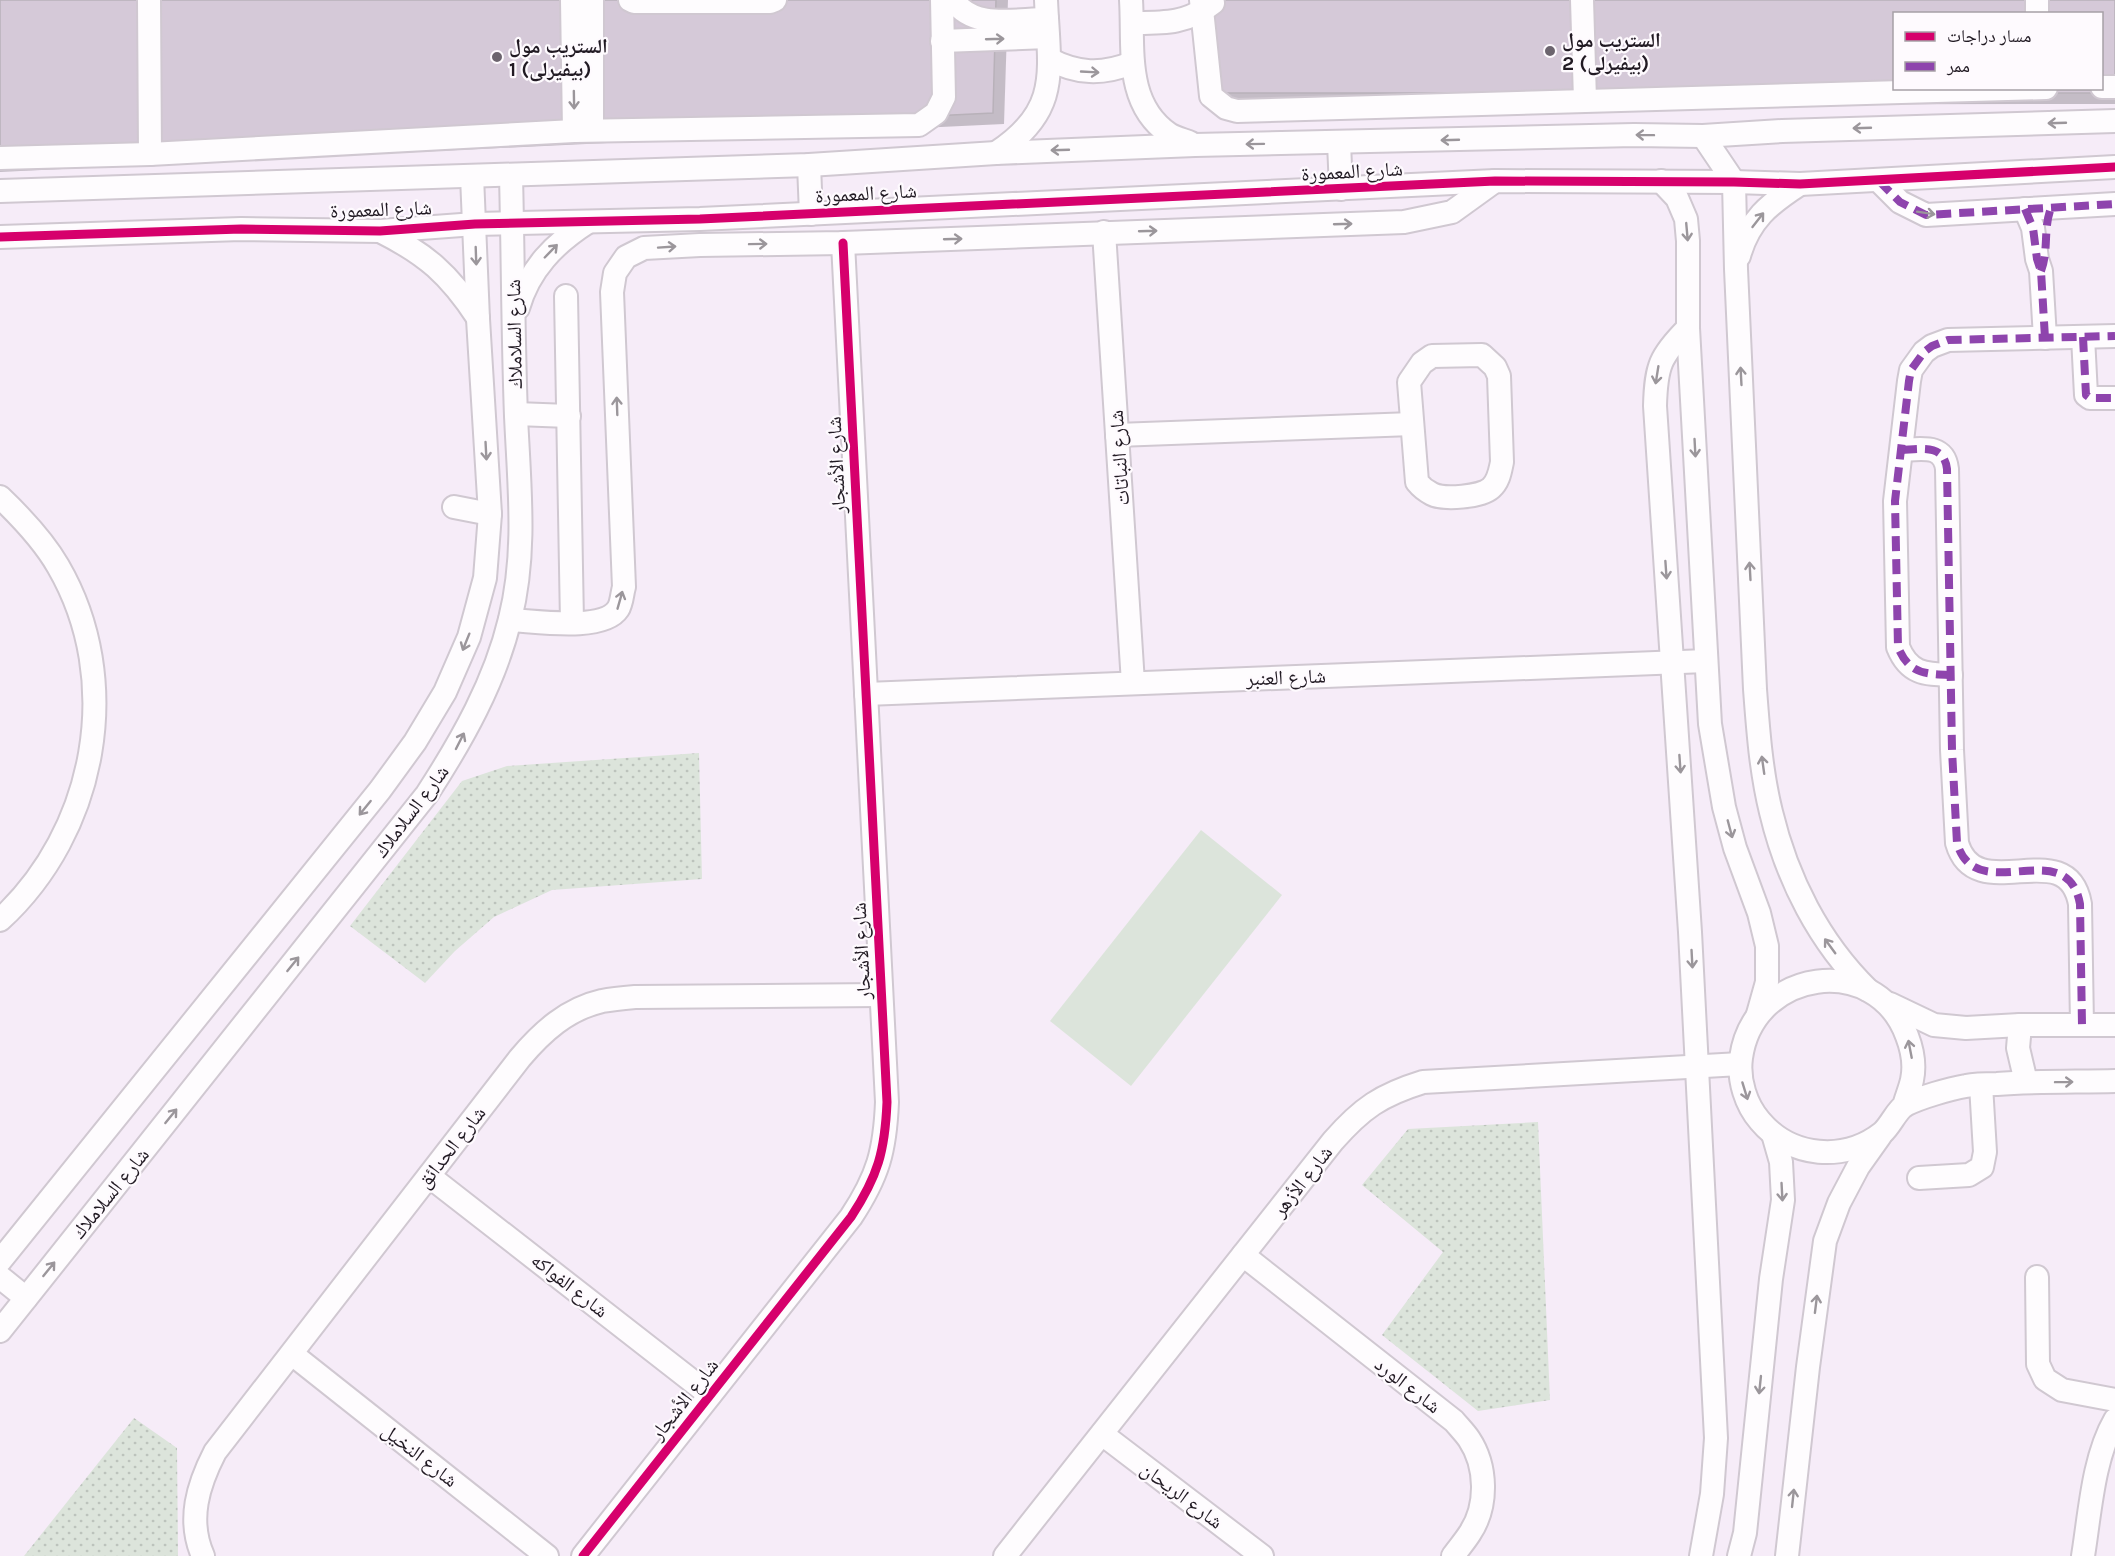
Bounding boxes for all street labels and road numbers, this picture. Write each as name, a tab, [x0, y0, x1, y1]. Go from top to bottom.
street label: شارع المعمورة	[1301, 157, 1404, 187]
street label: شارع المعمورة	[815, 179, 918, 209]
street label: شارع المعمورة	[330, 196, 432, 224]
street label: شارع السلاملاك	[502, 279, 528, 389]
street label: شارع النباتات	[1105, 409, 1135, 507]
street label: شارع الأشجار	[822, 416, 852, 515]
street label: شارع العنبر	[1245, 665, 1326, 691]
street label: شارع السلاملاك	[369, 761, 454, 863]
street label: شارع الأشجار	[847, 902, 877, 1001]
street label: شارع الحدائق	[412, 1102, 491, 1193]
street label: شارع الأزهر	[1267, 1141, 1338, 1223]
street label: شارع السلاملاك	[67, 1143, 155, 1244]
street label: شارع الفواكه	[526, 1248, 613, 1323]
street label: شارع الورد	[1370, 1353, 1445, 1419]
street label: شارع الأشجار	[645, 1354, 724, 1446]
street label: شارع النخيل	[377, 1419, 462, 1493]
street label: شارع الريحان	[1136, 1457, 1227, 1535]

